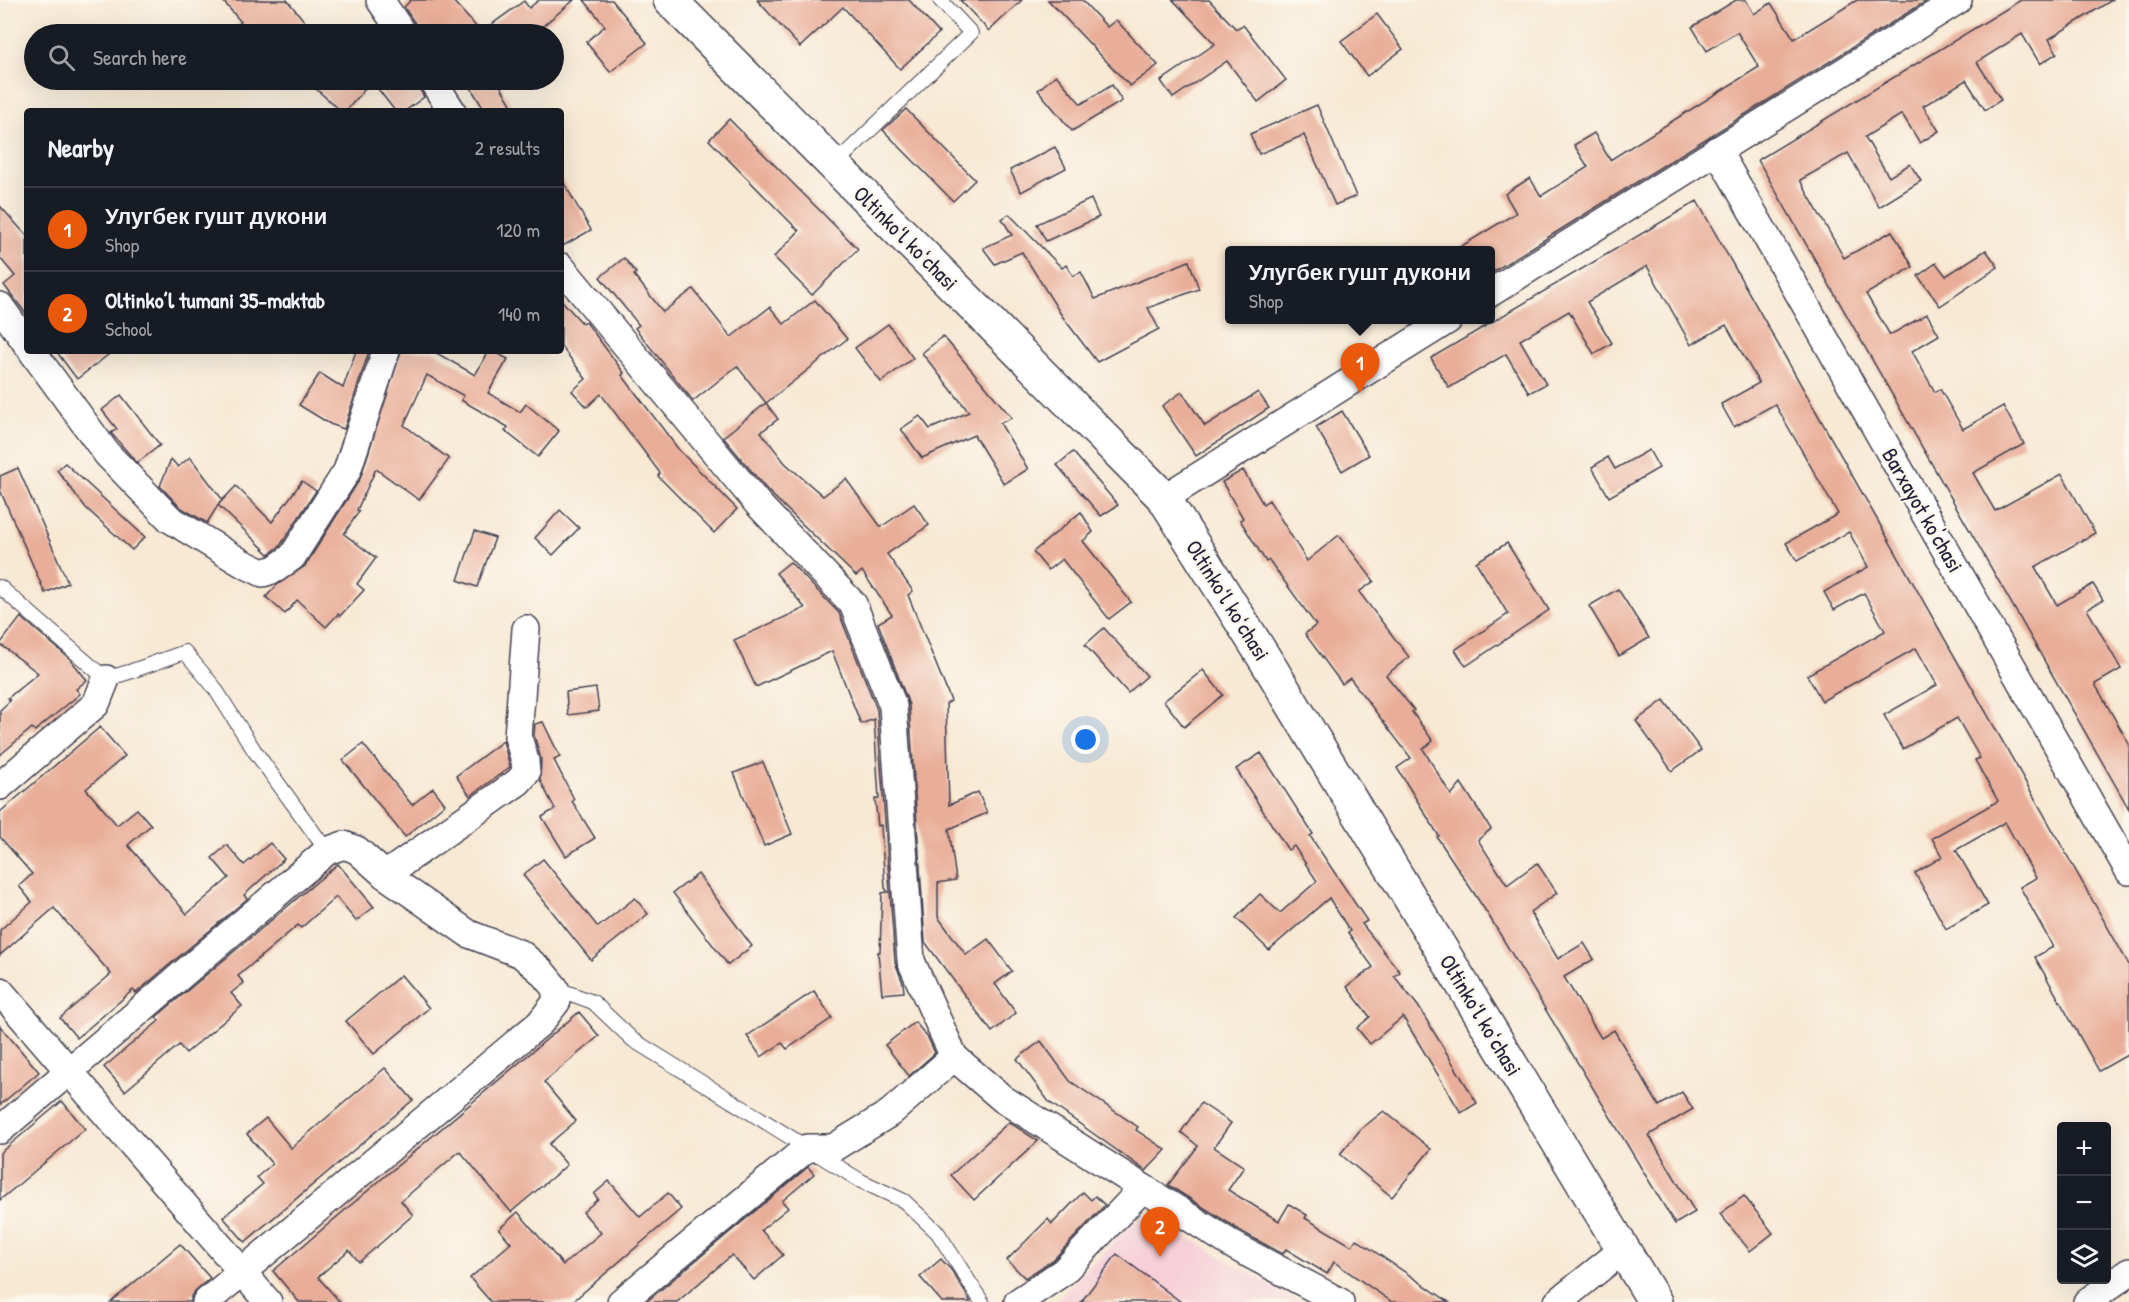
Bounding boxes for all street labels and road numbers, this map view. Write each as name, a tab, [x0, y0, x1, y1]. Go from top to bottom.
street label: Oltinkoʻl koʻchasi	[847, 179, 965, 297]
street label: Barxayot ko'chasi	[1875, 442, 1971, 578]
street label: Oltinkoʻl koʻchasi	[1179, 534, 1277, 666]
street label: Oltinkoʻl koʻchasi	[1433, 949, 1529, 1081]

